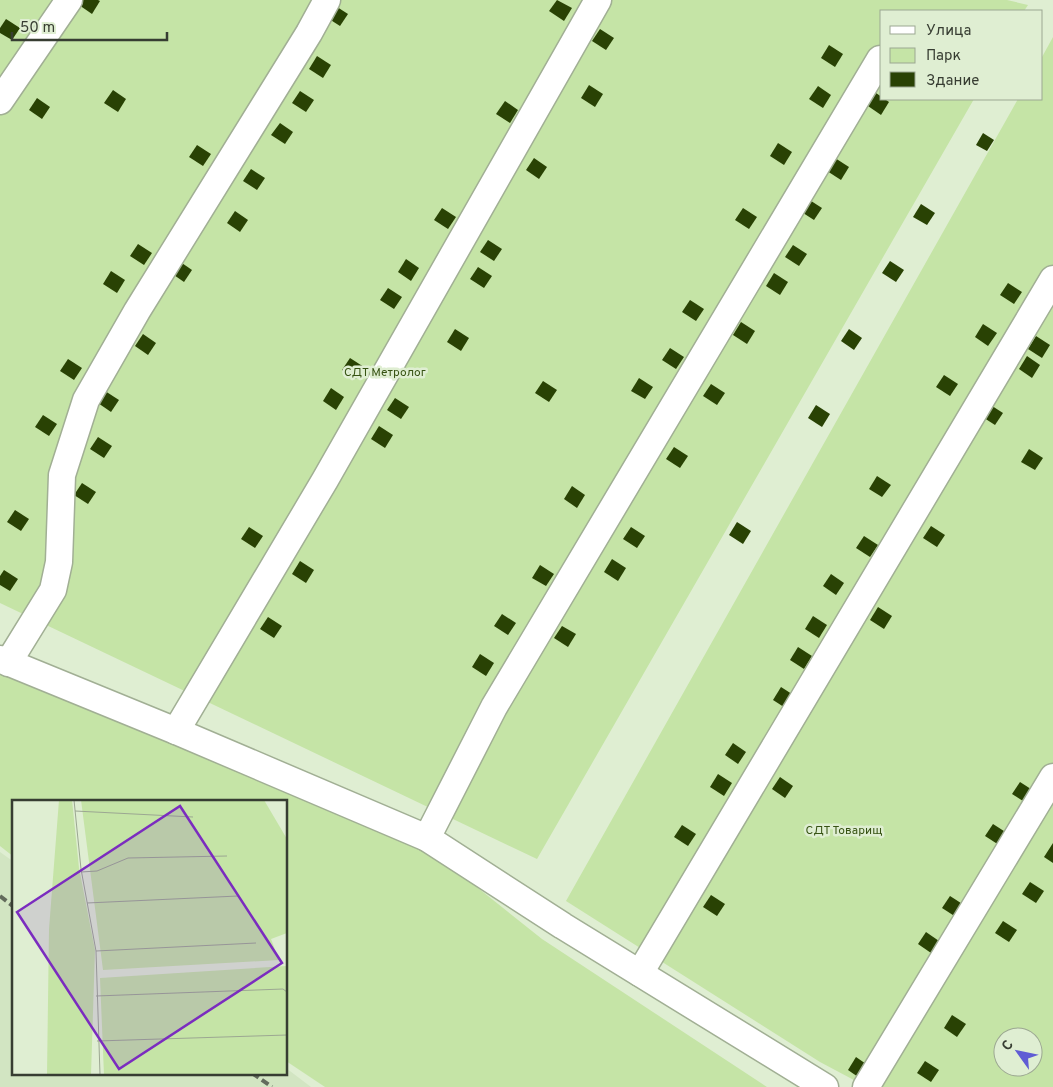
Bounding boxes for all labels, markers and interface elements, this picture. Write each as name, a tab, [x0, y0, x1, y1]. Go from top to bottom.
scale bar	[12, 10, 168, 42]
legend	[880, 10, 1043, 100]
text: 50 m	[20, 19, 55, 38]
text: Улица	[926, 22, 971, 41]
text: Парк	[926, 47, 961, 66]
text: Здание	[926, 72, 979, 91]
park label: СДТ Метролог	[344, 365, 426, 381]
inset map	[12, 800, 288, 1074]
park label: СДТ Товарищ	[806, 823, 882, 839]
north arrow	[993, 1027, 1043, 1077]
text: С	[999, 1037, 1018, 1054]

